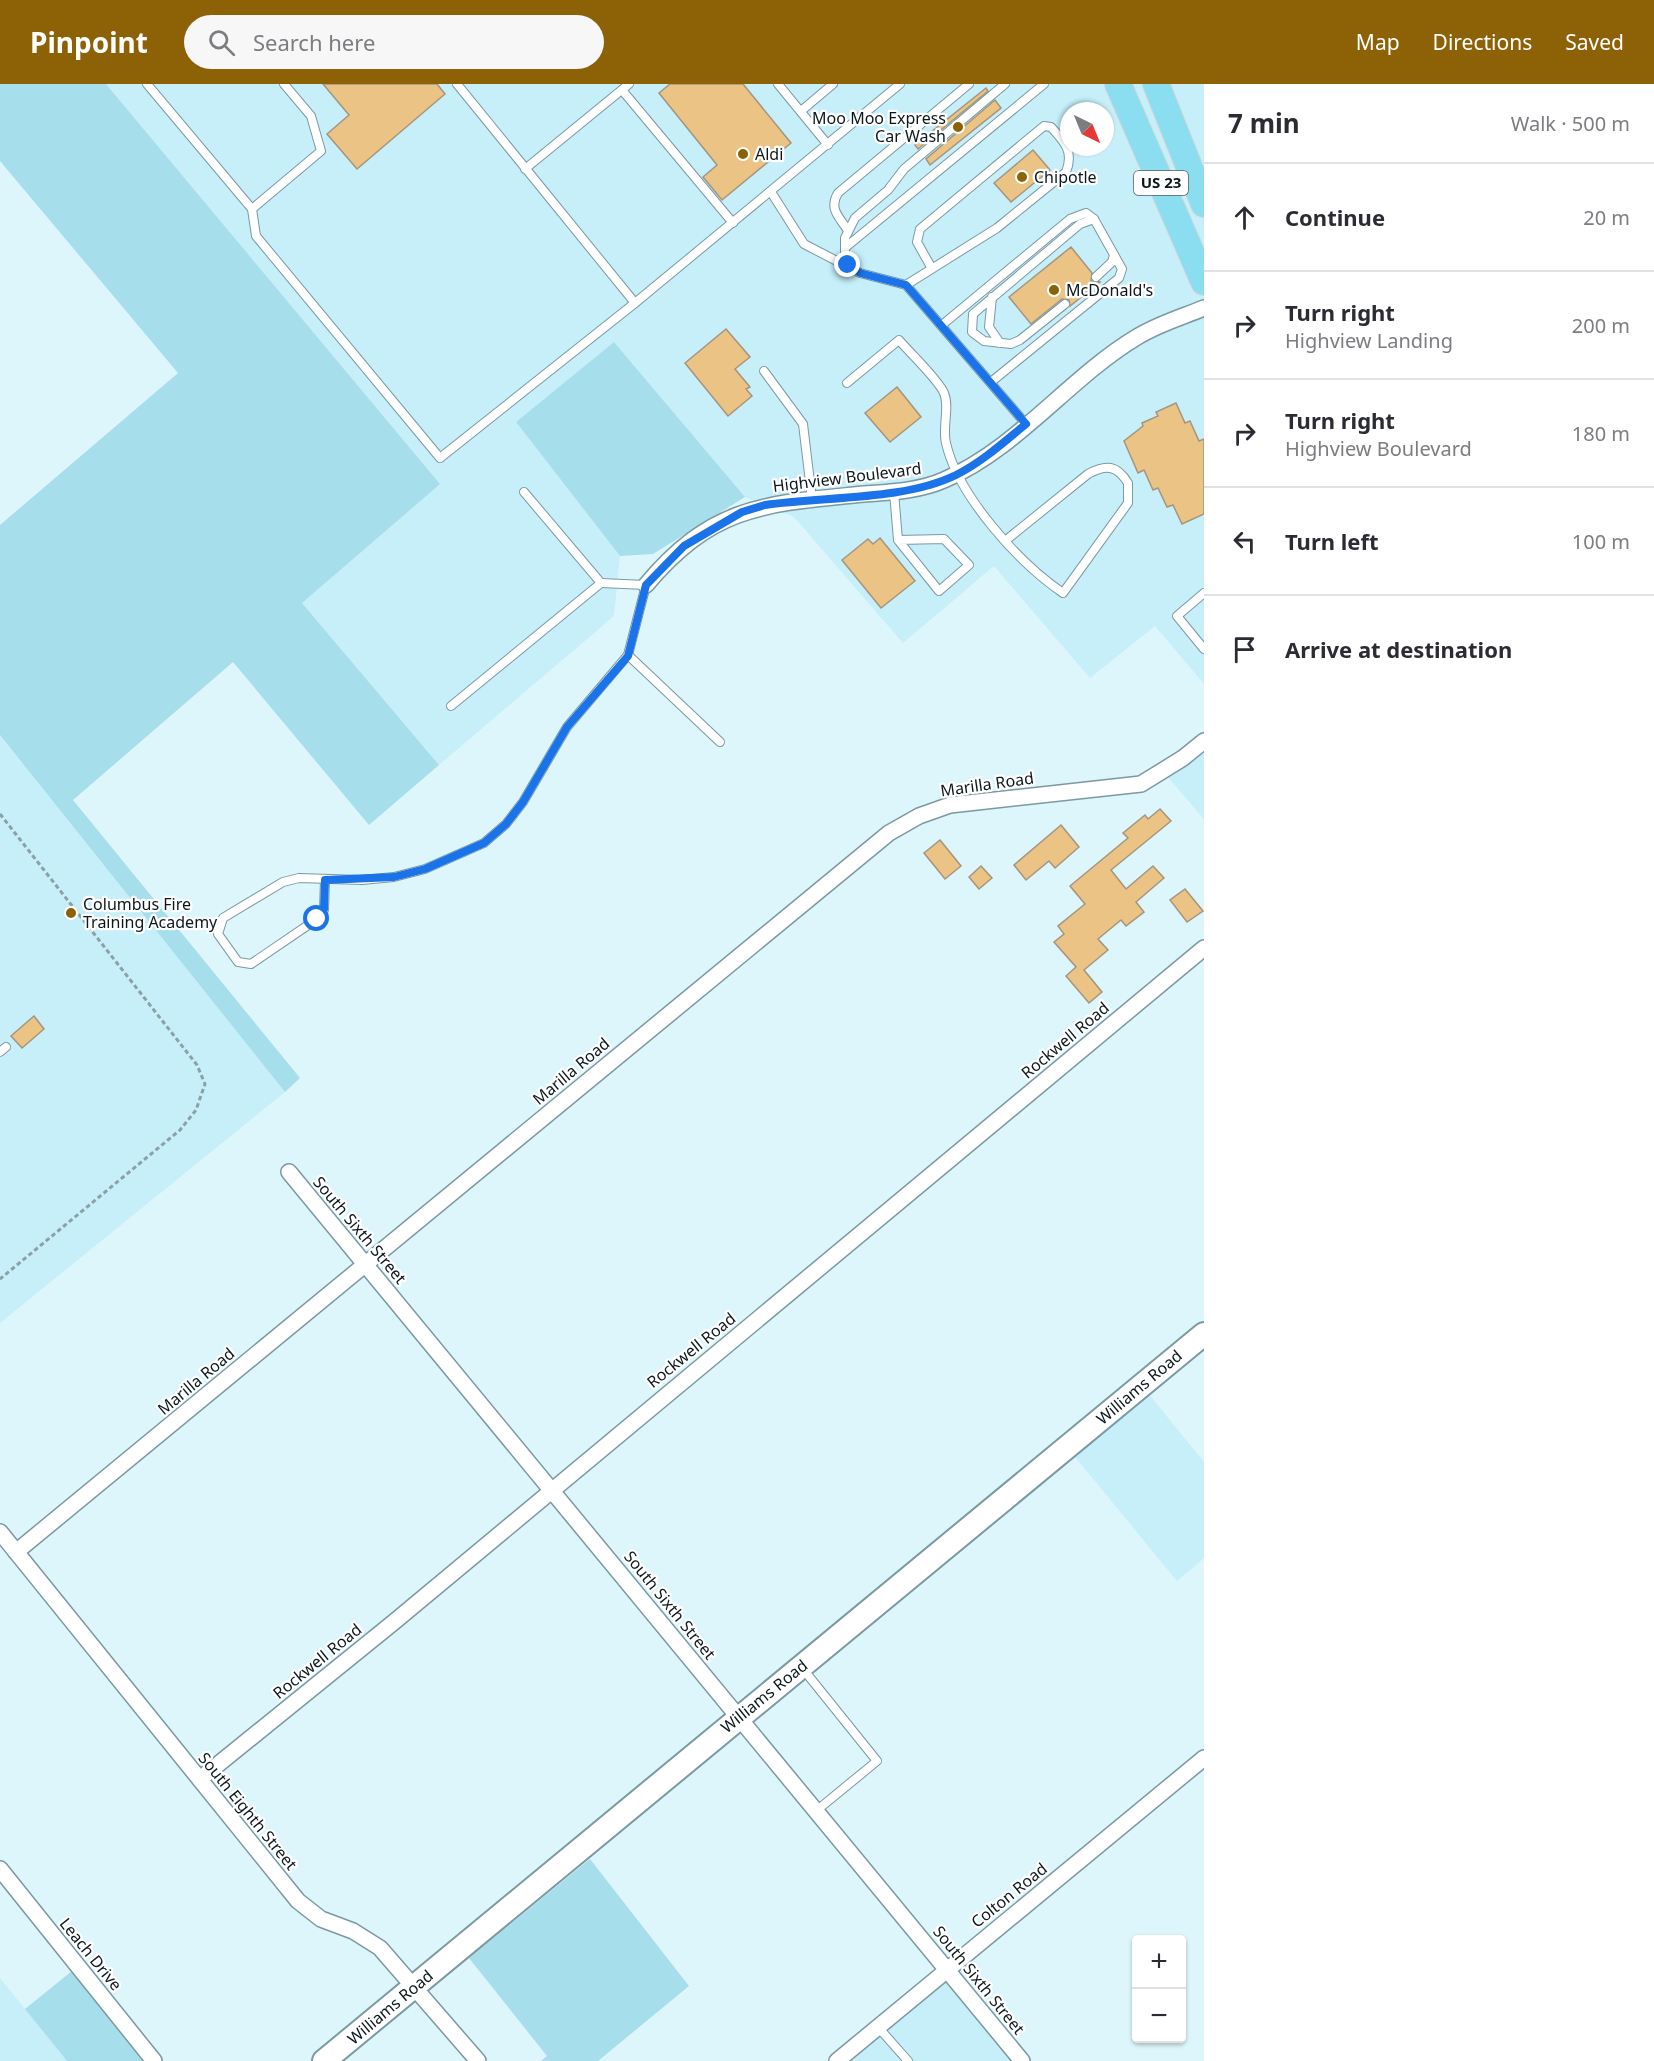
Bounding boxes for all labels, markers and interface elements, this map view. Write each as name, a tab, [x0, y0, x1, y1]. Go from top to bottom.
search box	[184, 15, 604, 69]
text: Pinpoint	[30, 23, 148, 61]
icon: search	[205, 26, 238, 59]
text: Search here	[253, 27, 375, 57]
text: Map	[1356, 28, 1400, 56]
text: Directions	[1433, 28, 1532, 56]
text: Saved	[1565, 28, 1624, 56]
north arrow	[1060, 102, 1114, 156]
text: 7 min	[1228, 105, 1300, 141]
place label: Moo Moo Express Car Wash	[812, 107, 946, 147]
text: Walk · 500 m	[1511, 110, 1630, 137]
marker: Moo Moo Express Car Wash	[951, 120, 965, 134]
place label: Aldi	[755, 143, 783, 165]
marker: Aldi	[736, 147, 750, 161]
place label: Chipotle	[1034, 166, 1097, 188]
marker: Chipotle	[1015, 170, 1029, 184]
road number: US 23	[1134, 171, 1188, 195]
icon: ahead	[1228, 201, 1261, 234]
text: Continue	[1285, 202, 1385, 232]
text: 20 m	[1583, 204, 1630, 231]
route end	[834, 251, 860, 277]
place label: McDonald's	[1066, 279, 1153, 301]
marker: McDonald's	[1047, 283, 1061, 297]
text: Turn right	[1285, 297, 1395, 327]
icon: right	[1228, 309, 1261, 342]
text: 200 m	[1572, 312, 1630, 339]
text: Highview Landing	[1285, 327, 1453, 354]
text: Turn right	[1285, 405, 1395, 435]
icon: right	[1228, 417, 1261, 450]
text: 180 m	[1572, 420, 1630, 447]
text: Highview Boulevard	[1285, 435, 1472, 462]
street label: Highview Boulevard	[771, 457, 923, 497]
icon: left	[1228, 525, 1261, 558]
text: Turn left	[1285, 526, 1379, 556]
text: 100 m	[1572, 528, 1630, 555]
icon: arrive	[1228, 633, 1261, 666]
text: Arrive at destination	[1285, 634, 1512, 664]
street label: Marilla Road	[939, 767, 1035, 801]
place label: Columbus Fire Training Academy	[83, 893, 218, 933]
route start	[303, 905, 329, 931]
marker: Columbus Fire Training Academy	[64, 906, 78, 920]
street label: Rockwell Road	[1016, 997, 1114, 1083]
street label: Marilla Road	[528, 1032, 614, 1110]
street label: South Sixth Street	[308, 1172, 412, 1289]
street label: Rockwell Road	[642, 1307, 740, 1393]
street label: Marilla Road	[153, 1342, 239, 1420]
street label: Williams Road	[1091, 1345, 1187, 1429]
street label: South Sixth Street	[619, 1546, 721, 1664]
street label: Rockwell Road	[268, 1618, 366, 1704]
street label: Williams Road	[716, 1654, 812, 1738]
street label: South Eighth Street	[194, 1748, 302, 1875]
street label: Colton Road	[966, 1858, 1052, 1932]
street label: Leach Drive	[55, 1913, 127, 1995]
street label: South Sixth Street	[928, 1921, 1030, 2039]
map controls	[1132, 1935, 1186, 2043]
button: +	[1132, 1935, 1186, 1989]
street label: Williams Road	[342, 1965, 438, 2049]
button: −	[1132, 1989, 1186, 2043]

